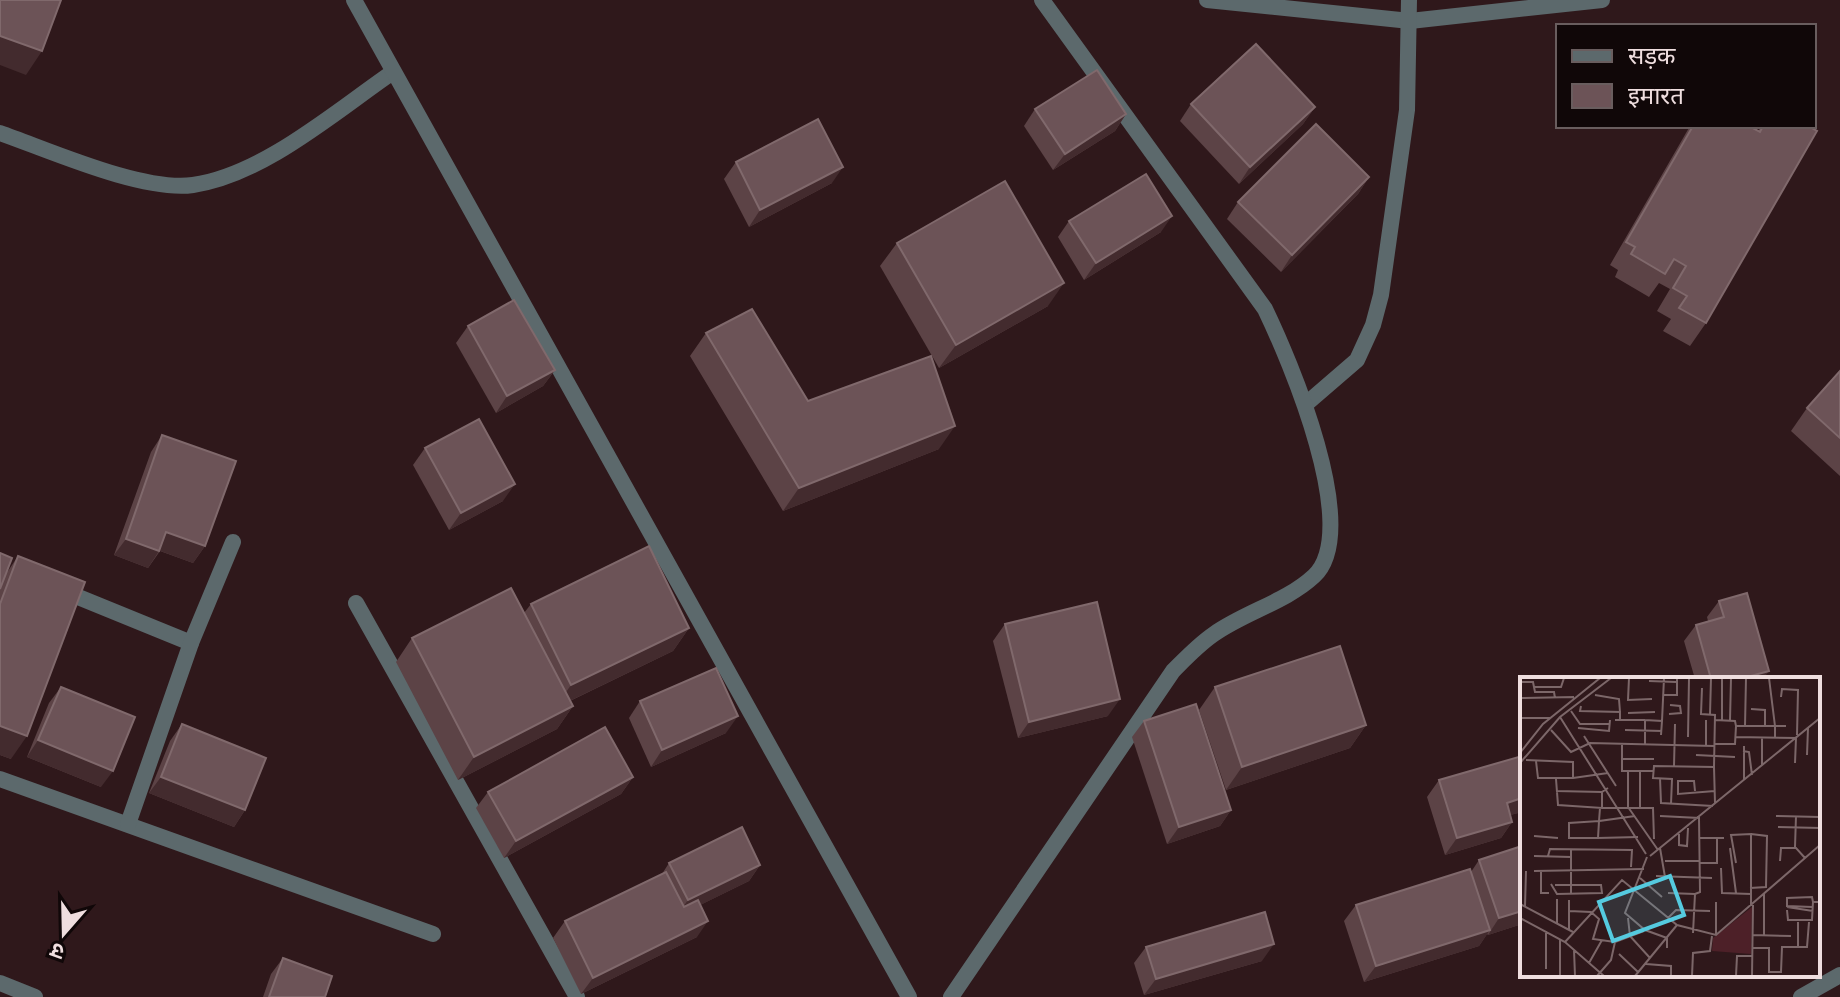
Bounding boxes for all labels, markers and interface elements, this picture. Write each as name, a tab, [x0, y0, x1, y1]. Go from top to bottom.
legend	[1556, 24, 1816, 128]
text: सड़क	[1628, 42, 1676, 71]
text: इमारत	[1628, 82, 1685, 111]
inset map	[1520, 677, 1820, 977]
north arrow	[24, 893, 104, 973]
text: उ	[46, 935, 68, 965]

